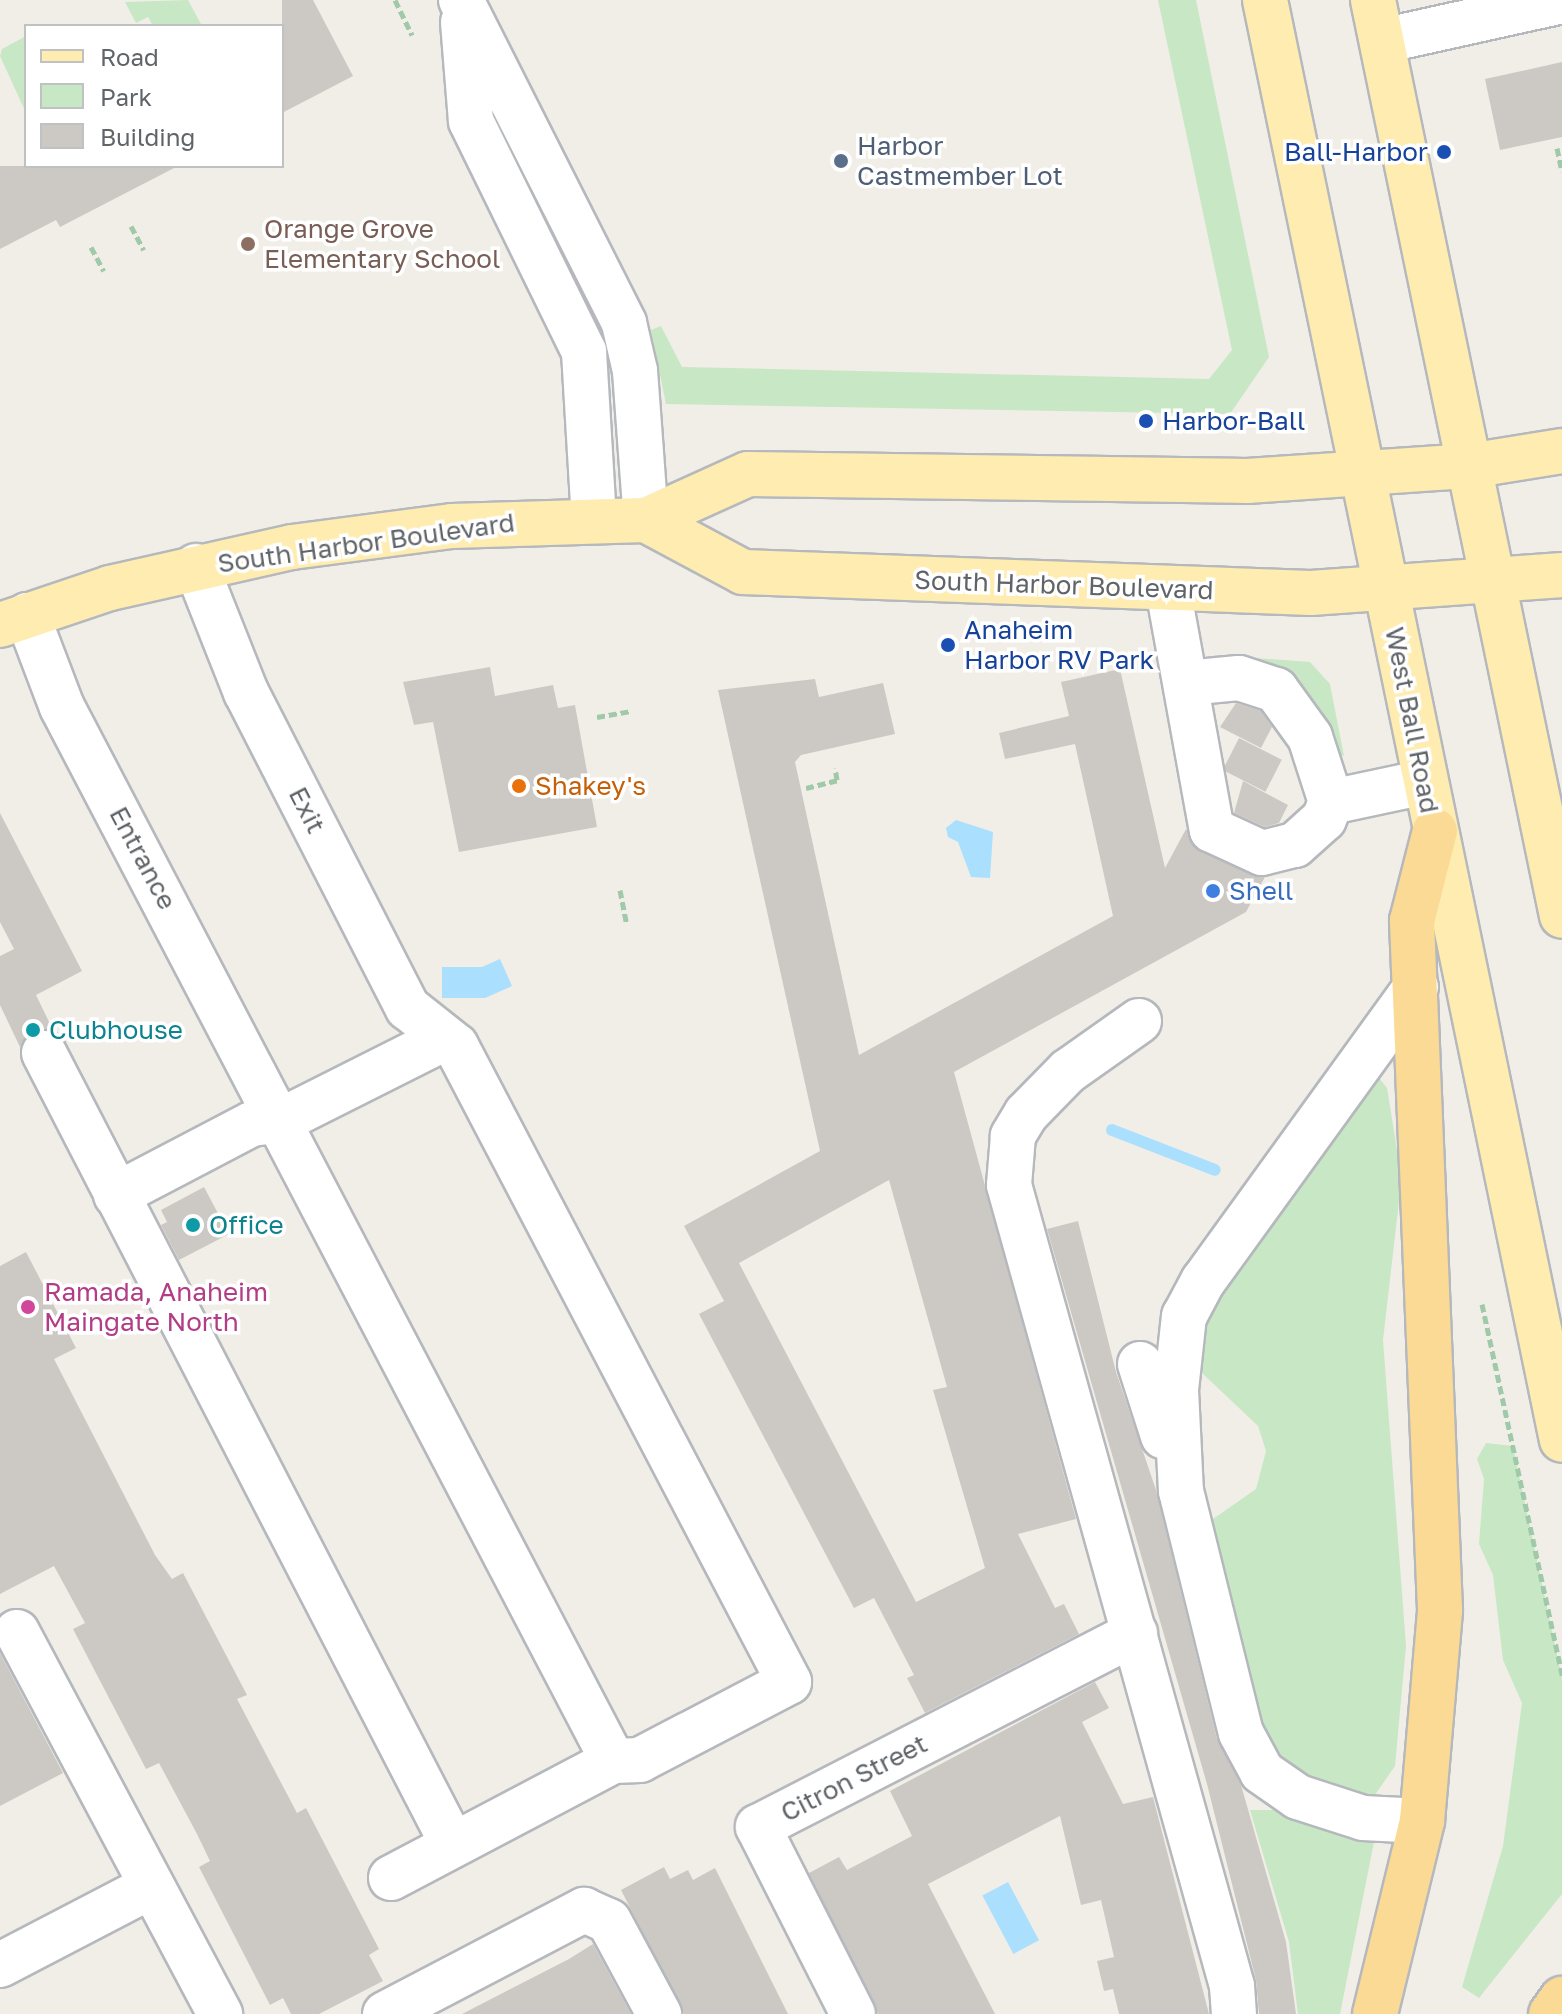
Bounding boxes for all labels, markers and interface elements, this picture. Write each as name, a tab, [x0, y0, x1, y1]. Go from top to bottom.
legend	[24, 24, 284, 168]
text: Road	[100, 42, 159, 71]
text: Park	[100, 82, 152, 111]
text: Building	[100, 122, 195, 151]
place label: Harbor Castmember Lot	[857, 130, 1063, 192]
place label: Ball-Harbor	[1284, 136, 1428, 168]
marker: Ball-Harbor	[1435, 143, 1453, 161]
marker: Harbor Castmember Lot	[832, 152, 850, 170]
place label: Orange Grove Elementary School	[264, 213, 500, 274]
marker: Orange Grove Elementary School	[239, 235, 257, 253]
place label: Harbor-Ball	[1162, 405, 1305, 437]
marker: Harbor-Ball	[1137, 412, 1155, 430]
street label: South Harbor Boulevard	[216, 507, 516, 579]
street label: South Harbor Boulevard	[914, 564, 1214, 606]
place label: Anaheim Harbor RV Park	[964, 614, 1154, 676]
street label: West Ball Road	[1379, 624, 1445, 816]
marker: Anaheim Harbor RV Park	[939, 636, 957, 654]
place label: Shakey's	[535, 770, 646, 802]
marker: Shakey's	[510, 777, 528, 795]
street label: Exit	[282, 782, 332, 838]
street label: Entrance	[103, 801, 183, 915]
place label: Shell	[1229, 875, 1293, 907]
marker: Shell	[1204, 882, 1222, 900]
place label: Clubhouse	[49, 1014, 183, 1046]
marker: Clubhouse	[24, 1021, 42, 1039]
place label: Office	[209, 1209, 284, 1241]
marker: Office	[184, 1216, 202, 1234]
place label: Ramada, Anaheim Maingate North	[44, 1276, 268, 1338]
marker: Ramada, Anaheim Maingate North	[19, 1298, 37, 1316]
street label: Citron Street	[776, 1728, 932, 1828]

